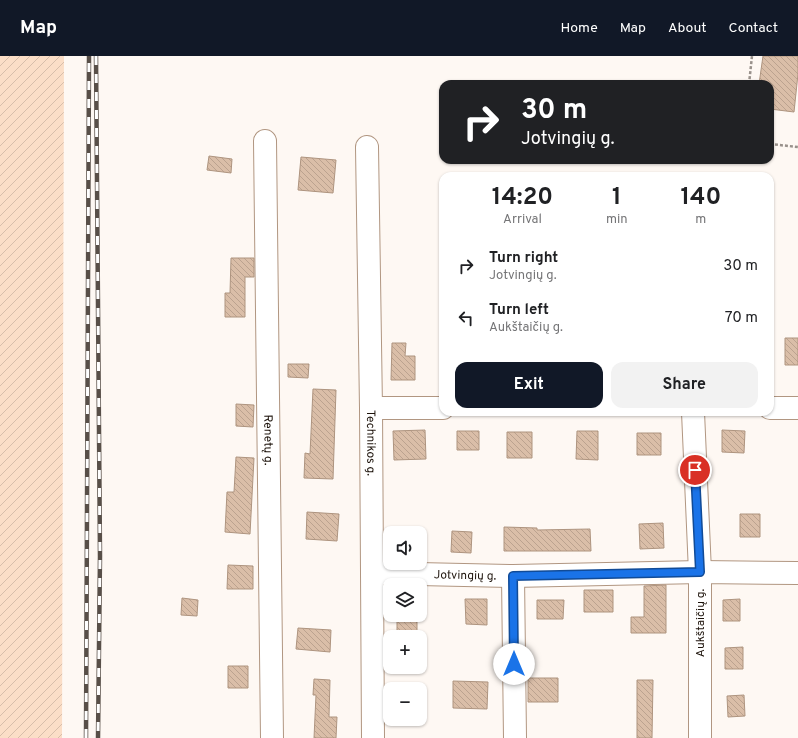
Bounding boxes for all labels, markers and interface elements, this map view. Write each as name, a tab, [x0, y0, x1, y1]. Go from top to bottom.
text: Map	[20, 16, 57, 40]
text: Home	[561, 20, 598, 37]
text: Map	[620, 20, 646, 37]
text: About	[668, 20, 707, 37]
text: Contact	[729, 20, 778, 37]
text: 30 m	[521, 93, 587, 129]
icon: right	[455, 96, 507, 148]
text: Jotvingių g.	[521, 128, 615, 151]
text: 14:20	[492, 183, 553, 213]
text: 1	[612, 183, 622, 213]
text: 140	[680, 183, 721, 213]
text: Arrival	[503, 212, 542, 228]
text: min	[606, 212, 628, 228]
text: m	[695, 212, 706, 228]
text: Turn right	[489, 249, 558, 268]
icon: right	[455, 255, 477, 277]
text: 30 m	[723, 257, 758, 276]
text: Jotvingių g.	[489, 268, 557, 284]
text: Turn left	[489, 301, 549, 320]
icon: left	[455, 307, 477, 329]
text: 70 m	[725, 309, 758, 328]
text: Aukštaičių g.	[489, 320, 563, 336]
button: Exit	[455, 362, 603, 408]
button: Share	[611, 362, 758, 408]
street label: Technikos g.	[362, 410, 378, 476]
street label: Renetų g.	[259, 414, 276, 466]
pin	[678, 453, 712, 487]
icon: arrive	[684, 459, 706, 481]
map controls	[383, 526, 427, 726]
button: sound	[383, 526, 427, 570]
street label: Jotvingių g.	[434, 567, 497, 585]
button: layers	[383, 578, 427, 622]
street label: Aukštaičių g.	[693, 589, 709, 657]
button: +	[383, 630, 427, 674]
position arrow	[493, 643, 535, 685]
button: −	[383, 682, 427, 726]

